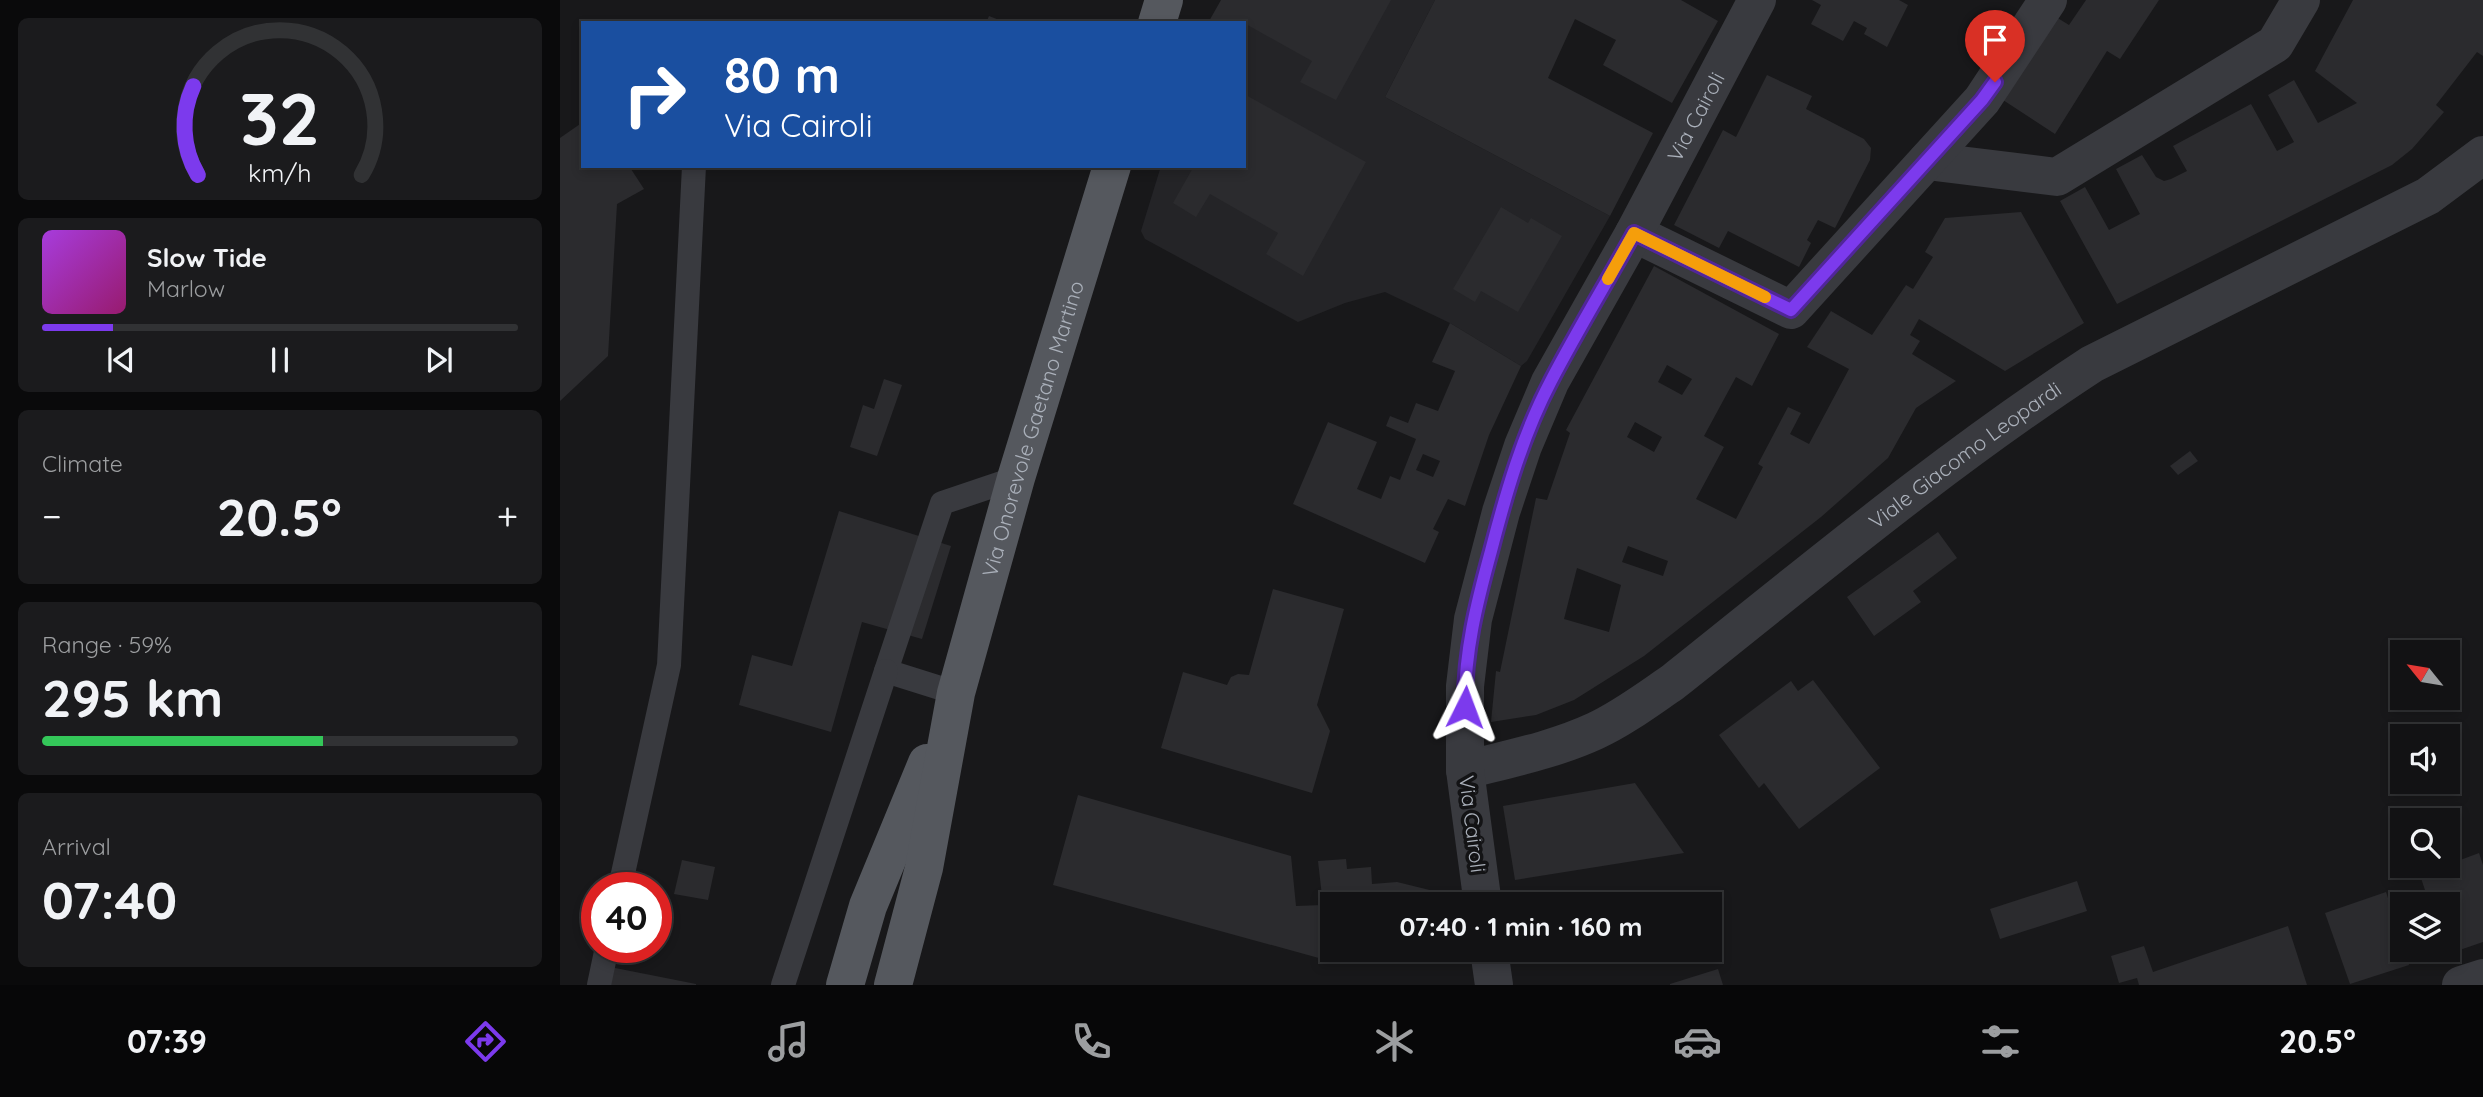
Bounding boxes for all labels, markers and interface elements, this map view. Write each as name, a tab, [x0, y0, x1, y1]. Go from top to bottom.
pin	[1965, 10, 2025, 82]
icon: arrive	[1976, 21, 2014, 59]
text: 80 m	[724, 44, 840, 105]
icon: right	[609, 49, 700, 140]
street label: Via Cairoli	[1661, 67, 1730, 166]
text: 32	[240, 72, 320, 163]
text: Via Cairoli	[724, 105, 873, 145]
text: km/h	[248, 157, 312, 188]
text: Slow Tide	[147, 241, 267, 274]
text: Marlow	[147, 274, 225, 303]
street label: Via Onorevole Gaetano Martino	[976, 278, 1089, 580]
icon: previous	[102, 341, 140, 379]
icon: pause	[261, 341, 299, 379]
icon: next	[420, 341, 458, 379]
street label: Viale Giacomo Leopardi	[1863, 375, 2066, 534]
text: Climate	[42, 449, 123, 478]
text: 20.5°	[217, 484, 342, 549]
text: −	[42, 492, 62, 540]
text: +	[497, 492, 518, 540]
text: Range · 59%	[42, 630, 172, 659]
north arrow	[2390, 640, 2460, 710]
map controls	[2390, 640, 2460, 962]
text: 295 km	[42, 665, 223, 730]
position arrow	[1428, 670, 1502, 744]
button: sound	[2390, 724, 2460, 794]
street label: Via Cairoli	[1454, 774, 1492, 874]
button: search	[2390, 808, 2460, 878]
text: Arrival	[42, 832, 111, 861]
text: 07:40	[42, 867, 177, 932]
speed limit sign: 40	[581, 872, 672, 963]
button: layers	[2390, 892, 2460, 962]
text: 07:40 · 1 min · 160 m	[1400, 910, 1642, 943]
icon: directions	[461, 1017, 510, 1066]
icon: music	[764, 1017, 813, 1066]
icon: phone	[1067, 1017, 1116, 1066]
icon: climate	[1370, 1017, 1419, 1066]
icon: car	[1673, 1017, 1722, 1066]
icon: filters	[1976, 1017, 2025, 1066]
text: 07:39	[127, 1021, 207, 1061]
text: 20.5°	[2279, 1021, 2356, 1061]

